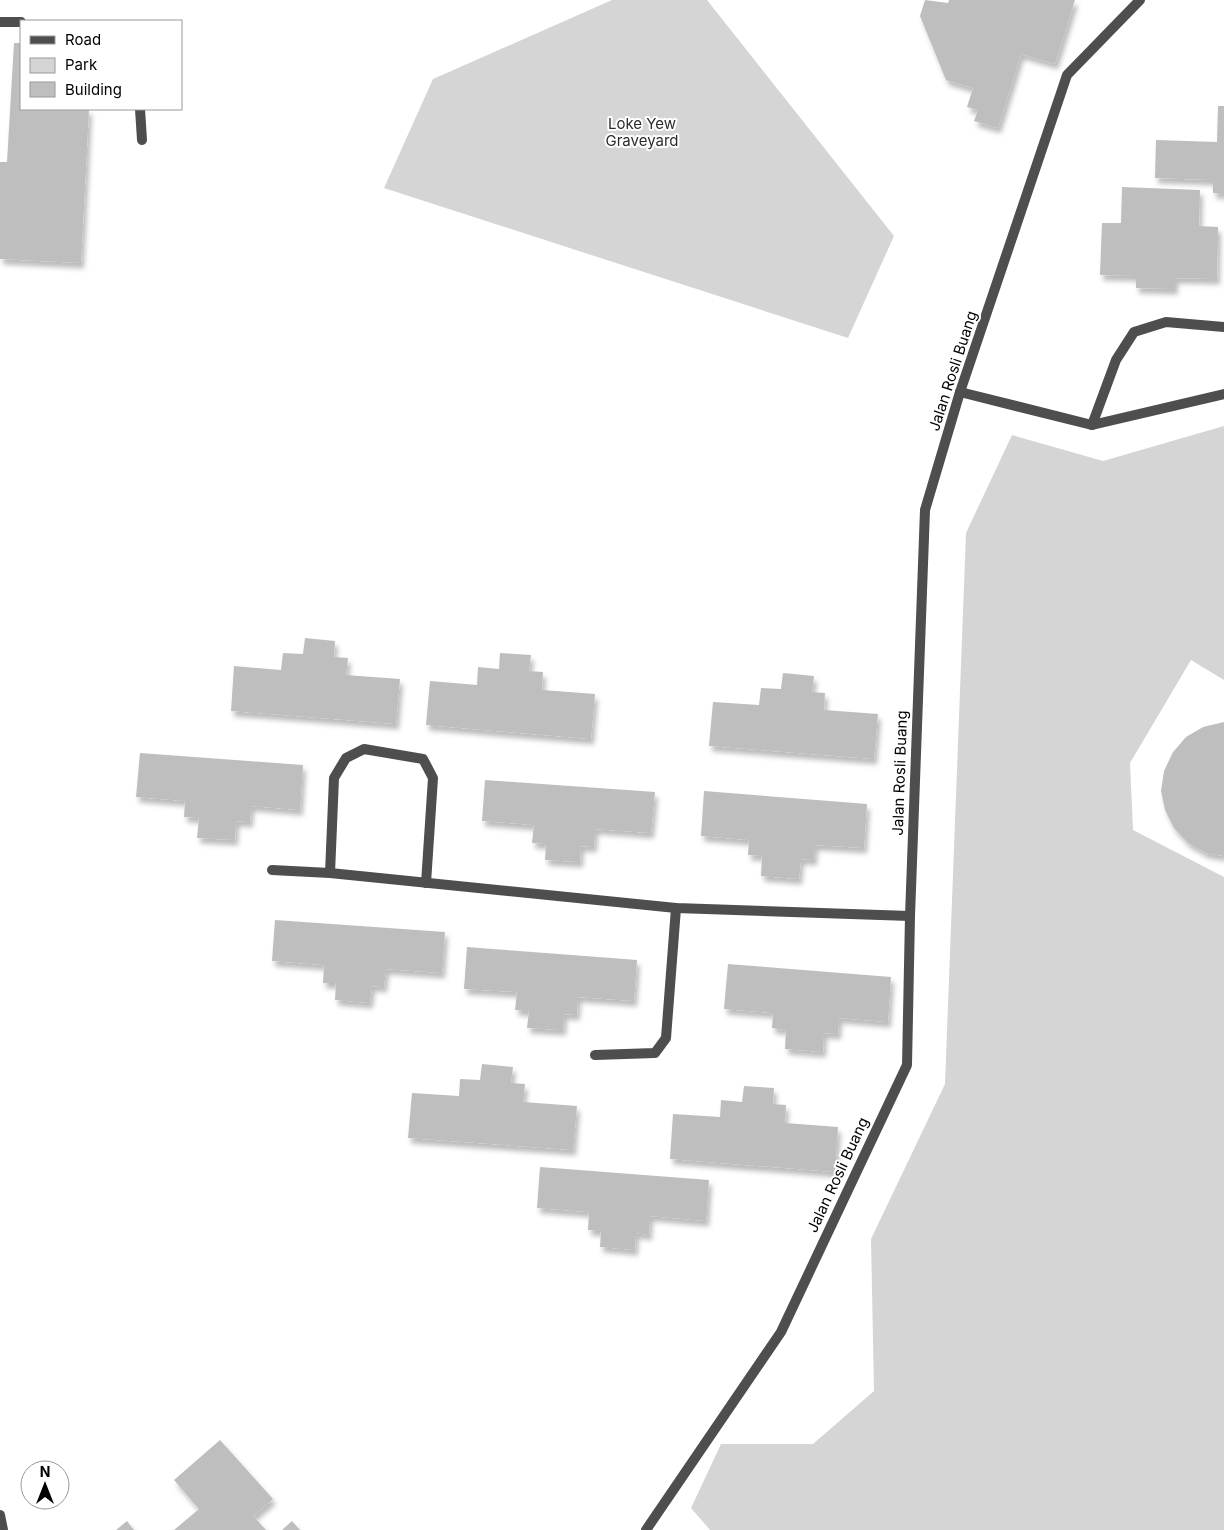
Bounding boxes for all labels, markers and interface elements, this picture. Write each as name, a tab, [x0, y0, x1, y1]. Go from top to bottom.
legend	[20, 20, 182, 110]
text: Road	[65, 30, 101, 49]
text: Park	[65, 55, 98, 74]
text: Building	[65, 80, 122, 99]
park label: Loke Yew Graveyard	[606, 114, 679, 150]
street label: Jalan Rosli Buang	[924, 308, 981, 433]
street label: Jalan Rosli Buang	[888, 710, 911, 836]
street label: Jalan Rosli Buang	[802, 1114, 873, 1236]
north arrow	[20, 1460, 70, 1510]
text: N	[40, 1463, 50, 1480]

